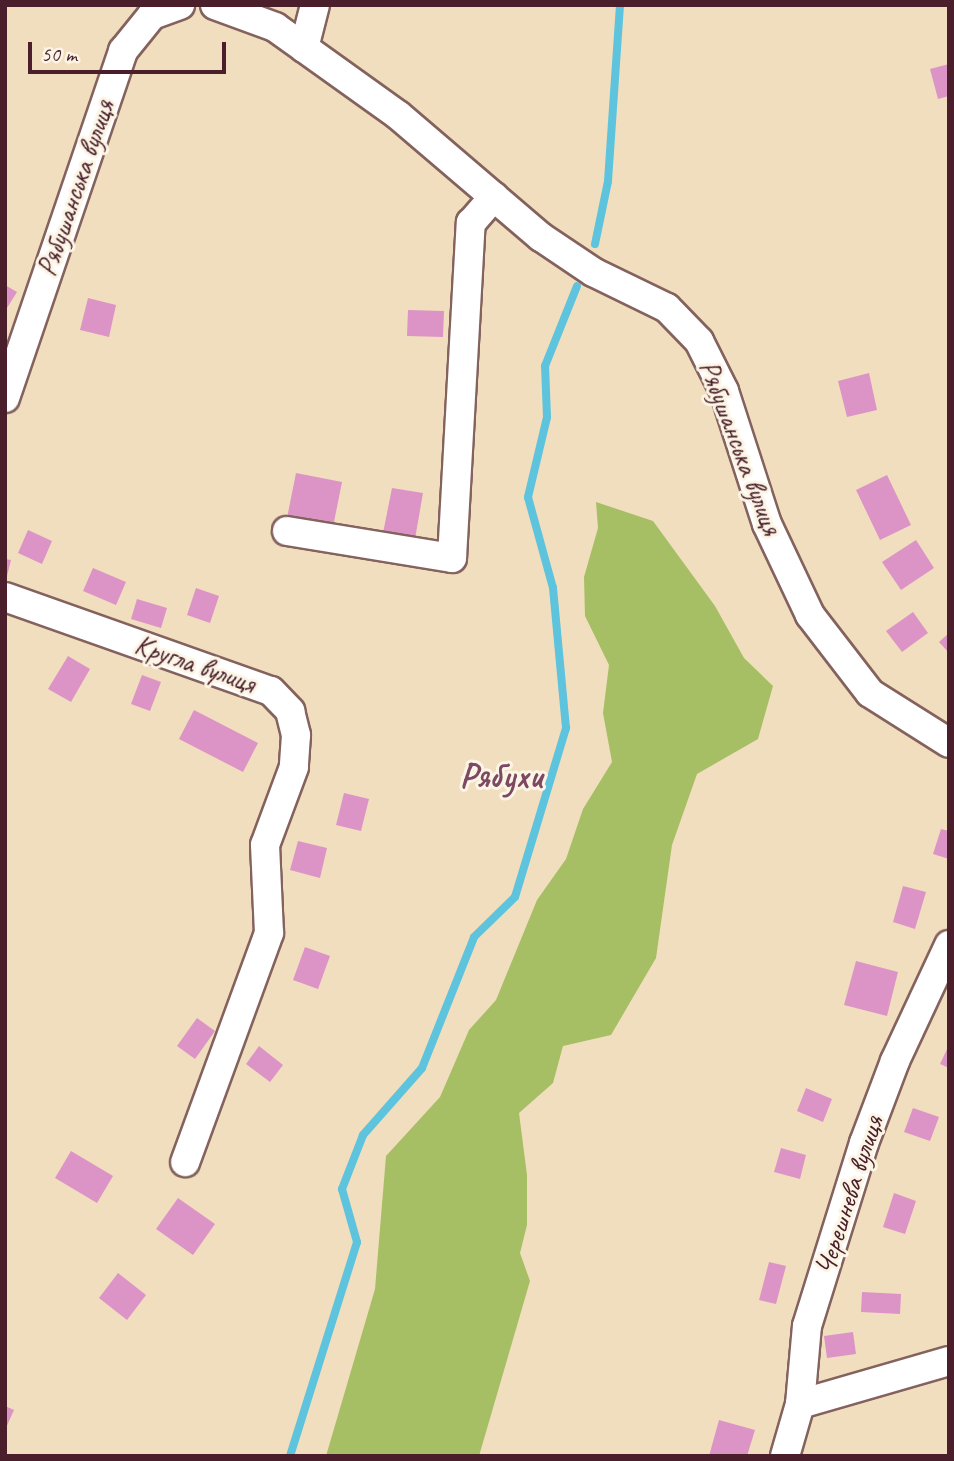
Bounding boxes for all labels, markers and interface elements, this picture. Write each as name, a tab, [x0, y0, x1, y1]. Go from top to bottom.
scale bar	[32, 28, 229, 72]
text: 50 m	[41, 41, 77, 67]
street label: Рябушанська вулиця	[30, 95, 122, 281]
street label: Рябушанська вулиця	[691, 355, 789, 541]
street label: Кругла вулиця	[129, 627, 261, 701]
district label: Рябухи	[460, 755, 542, 797]
street label: Черешнева вулиця	[807, 1111, 891, 1279]

